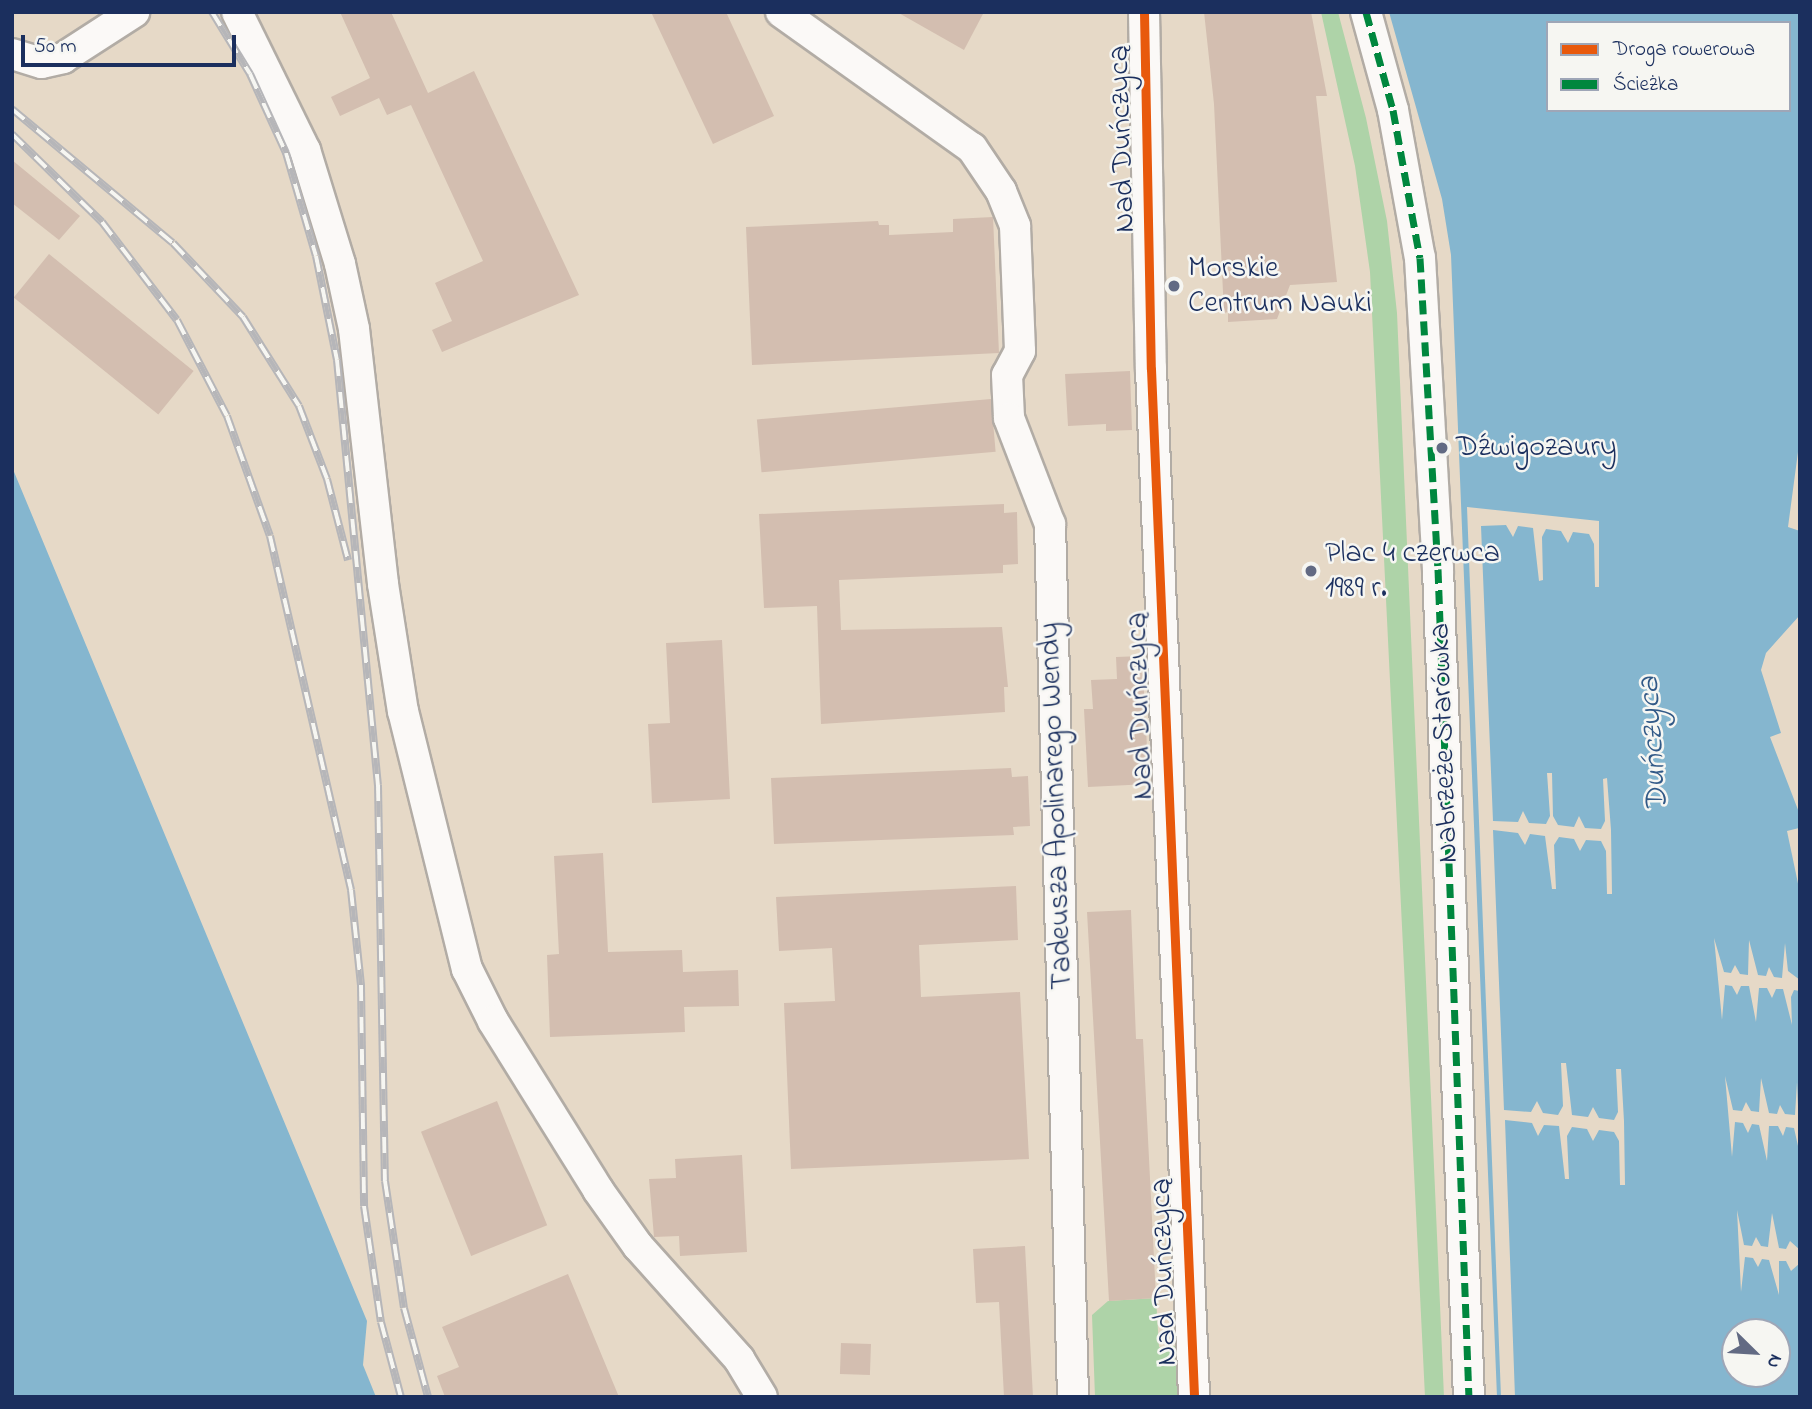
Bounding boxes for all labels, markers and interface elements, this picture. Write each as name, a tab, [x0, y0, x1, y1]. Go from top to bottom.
scale bar	[24, 21, 240, 65]
legend	[1546, 21, 1791, 112]
text: 50 m	[34, 32, 77, 62]
text: Droga rowerowa	[1613, 35, 1755, 65]
street label: Nad Duńczycą	[1102, 45, 1144, 233]
text: Ścieżka	[1613, 70, 1678, 100]
place label: Morskie Centrum Nauki	[1188, 251, 1372, 322]
marker: Morskie Centrum Nauki	[1166, 278, 1182, 294]
place label: Dźwigozaury	[1456, 430, 1617, 466]
marker: Dźwigozaury	[1434, 440, 1450, 456]
place label: Plac 4 czerwca 1989 r.	[1325, 536, 1500, 606]
marker: Plac 4 czerwca 1989 r.	[1303, 563, 1319, 579]
street label: Nad Duńczycą	[1120, 612, 1162, 800]
street label: Tadeusza Apolinarego Wendy	[1033, 622, 1081, 990]
street label: Nabrzeże Starówka	[1423, 622, 1467, 864]
water label: Duńczyca	[1631, 675, 1679, 813]
street label: Nad Duńczycą	[1144, 1178, 1186, 1366]
north arrow	[1721, 1318, 1791, 1388]
text: N	[1759, 1350, 1789, 1372]

